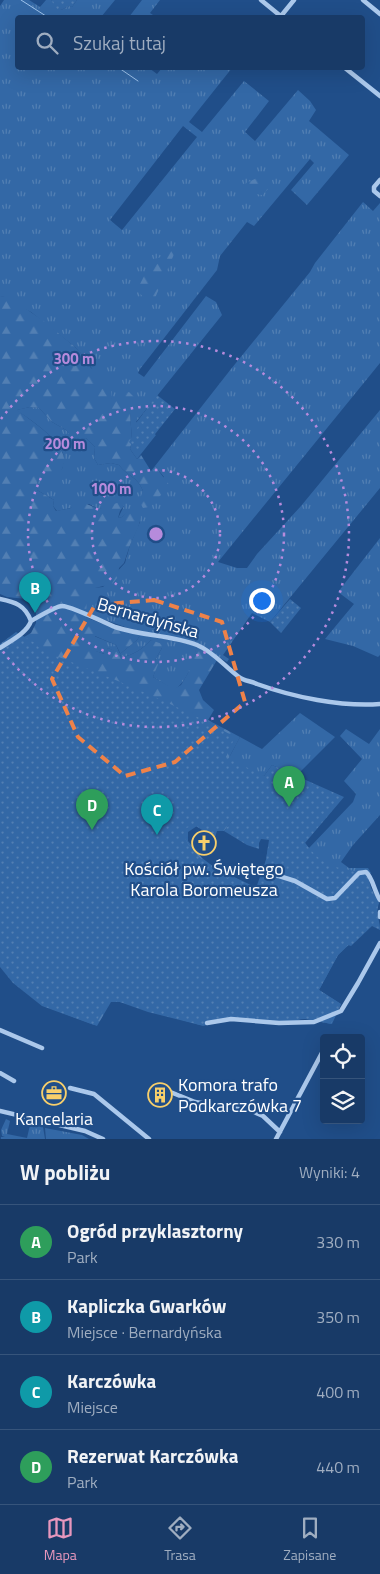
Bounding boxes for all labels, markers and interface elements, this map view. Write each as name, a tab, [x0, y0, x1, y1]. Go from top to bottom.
search box	[15, 15, 365, 70]
text: Szukaj tutaj	[73, 28, 166, 57]
icon: search	[33, 29, 61, 57]
text: 300 m	[53, 347, 95, 370]
text: 200 m	[44, 432, 86, 455]
text: 100 m	[90, 477, 132, 500]
centre of rings	[147, 525, 165, 543]
pin: B	[19, 572, 51, 613]
your location	[249, 588, 275, 614]
street label: Bernardyńska	[94, 590, 202, 645]
pin: A	[273, 766, 305, 807]
pin: D	[76, 789, 108, 830]
pin: C	[141, 794, 173, 835]
church icon: Kościół pw. Świętego Karola Boromeusza	[191, 830, 217, 856]
place label: Kościół pw. Świętego Karola Boromeusza	[124, 855, 284, 903]
map controls	[320, 1034, 365, 1124]
button: locate	[320, 1034, 365, 1079]
place label: Komora trafo Podkarczówka 7	[178, 1071, 302, 1119]
button: layers	[320, 1079, 365, 1124]
office icon: Kancelaria	[41, 1080, 67, 1106]
building icon: Komora trafo Podkarczówka 7	[147, 1082, 173, 1108]
place label: Kancelaria	[15, 1105, 93, 1132]
text: W pobliżu	[20, 1156, 110, 1188]
text: Wyniki: 4	[299, 1160, 360, 1184]
text: Ogród przyklasztorny	[67, 1216, 243, 1245]
text: A	[31, 1230, 41, 1254]
text: 330 m	[316, 1230, 360, 1254]
text: Park	[67, 1245, 98, 1269]
text: Kapliczka Gwarków	[67, 1291, 226, 1320]
text: B	[31, 1305, 41, 1329]
text: 350 m	[316, 1305, 360, 1329]
text: Miejsce · Bernardyńska	[67, 1320, 222, 1344]
text: Karczówka	[67, 1366, 156, 1395]
text: C	[32, 1380, 40, 1404]
text: 400 m	[316, 1380, 360, 1404]
text: Miejsce	[67, 1395, 118, 1419]
text: Rezerwat Karczówka	[67, 1441, 239, 1470]
text: D	[31, 1455, 41, 1479]
text: 440 m	[316, 1455, 360, 1479]
text: Park	[67, 1470, 98, 1494]
tab: Mapa	[44, 1514, 77, 1565]
tab: Trasa	[164, 1514, 196, 1565]
tab: Zapisane	[283, 1514, 336, 1565]

